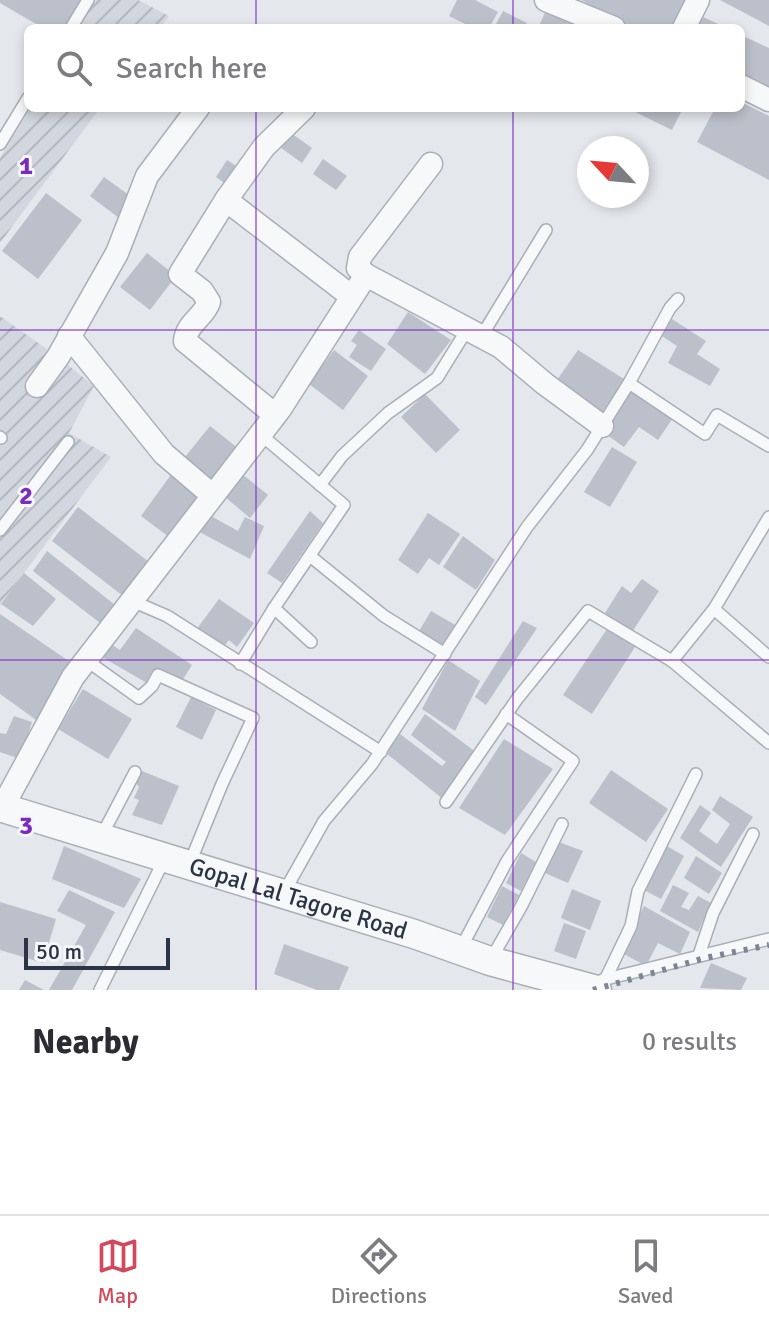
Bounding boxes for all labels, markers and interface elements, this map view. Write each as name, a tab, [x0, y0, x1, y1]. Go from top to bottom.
search box	[24, 24, 745, 112]
icon: search	[52, 46, 96, 90]
text: Search here	[116, 50, 267, 87]
north arrow	[577, 136, 649, 208]
text: 1	[19, 150, 33, 182]
text: 2	[19, 480, 33, 512]
text: 3	[19, 810, 33, 842]
street label: Gopal Lal Tagore Road	[186, 851, 411, 946]
scale bar	[24, 934, 170, 970]
text: 50 m	[36, 938, 82, 965]
text: Nearby	[32, 1021, 139, 1063]
text: 0 results	[642, 1026, 737, 1058]
tab: Map	[96, 1234, 140, 1309]
tab: Directions	[331, 1234, 427, 1309]
tab: Saved	[618, 1234, 673, 1309]

